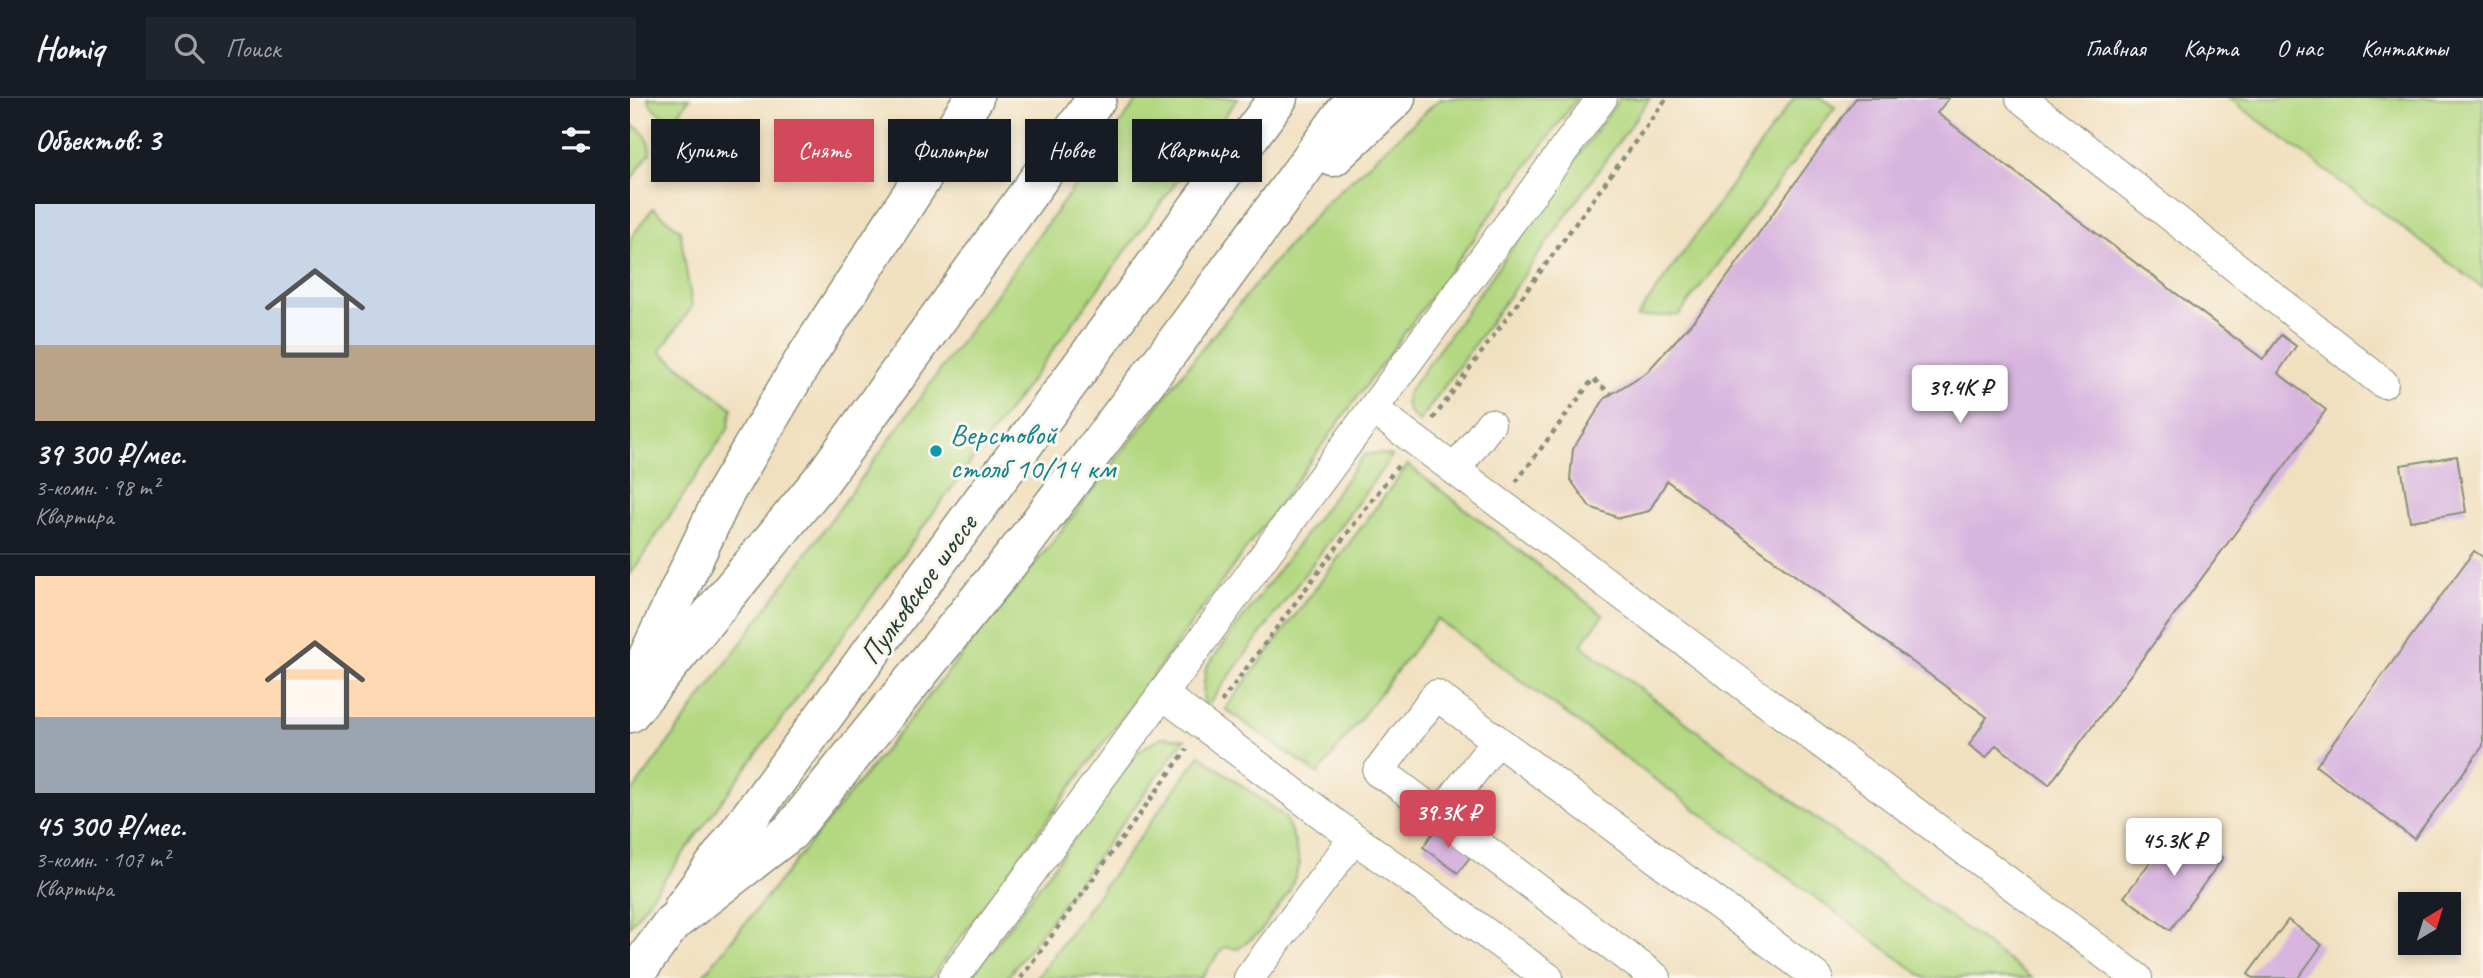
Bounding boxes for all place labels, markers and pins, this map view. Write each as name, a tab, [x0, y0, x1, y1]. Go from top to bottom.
pin: 39.4K ₽	[1895, 366, 2025, 425]
place label: Верстовой столб 10/14 км	[950, 415, 1117, 487]
marker: Верстовой столб 10/14 км	[928, 443, 944, 459]
pin: 39.3K ₽	[1383, 790, 1513, 850]
pin: 45.3K ₽	[2109, 818, 2239, 878]

